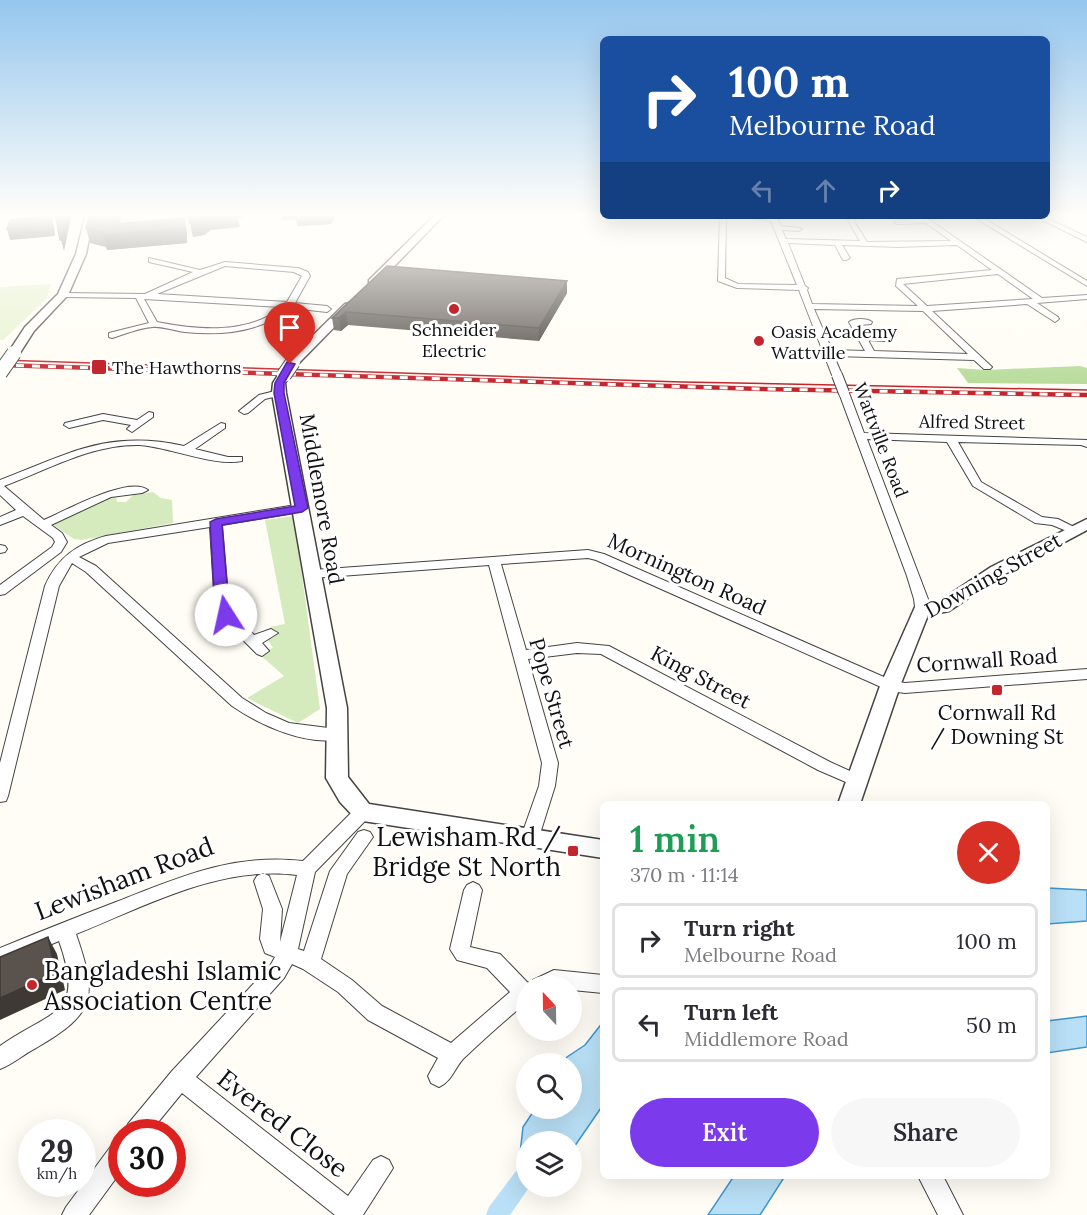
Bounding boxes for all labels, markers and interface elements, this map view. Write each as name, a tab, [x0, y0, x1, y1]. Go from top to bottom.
text: 100 m	[729, 55, 849, 109]
icon: right	[630, 60, 708, 138]
text: Melbourne Road	[729, 108, 936, 142]
icon: left	[746, 174, 779, 207]
icon: ahead	[809, 174, 842, 207]
icon: right	[872, 174, 905, 207]
pin	[264, 302, 315, 364]
marker: Schneider Electric	[447, 302, 461, 316]
icon: arrive	[273, 311, 306, 344]
place label: Schneider Electric	[412, 318, 497, 362]
place label: Oasis Academy Wattville	[771, 320, 898, 364]
marker: Oasis Academy Wattville	[752, 334, 766, 348]
place label: The Hawthorns	[112, 356, 241, 379]
marker: The Hawthorns	[90, 358, 108, 376]
street label: Wattville Road	[849, 379, 913, 501]
street label: Alfred Street	[918, 410, 1025, 434]
street label: Middlemore Road	[294, 411, 350, 587]
street label: Downing Street	[920, 526, 1067, 624]
street label: Mornington Road	[603, 527, 771, 621]
position arrow	[194, 583, 258, 647]
street label: Pope Street	[523, 635, 581, 752]
street label: King Street	[646, 639, 757, 715]
street label: Cornwall Road	[915, 642, 1059, 678]
marker: Cornwall Rd / Downing St	[990, 683, 1004, 697]
place label: Cornwall Rd / Downing St	[930, 699, 1064, 750]
text: 1 min	[630, 816, 720, 862]
place label: Lewisham Rd / Bridge St North	[372, 820, 561, 883]
button: close	[957, 821, 1020, 884]
street label: Lewisham Road	[30, 829, 218, 927]
marker: Lewisham Rd / Bridge St North	[566, 844, 580, 858]
text: 370 m · 11:14	[630, 862, 739, 887]
text: Turn right	[684, 914, 795, 942]
icon: right	[633, 924, 666, 957]
text: 100 m	[956, 927, 1017, 955]
text: Melbourne Road	[684, 942, 837, 967]
place label: Bangladeshi Islamic Association Centre	[43, 954, 282, 1017]
north arrow	[516, 975, 582, 1041]
map controls	[516, 975, 582, 1197]
marker: Bangladeshi Islamic Association Centre	[25, 978, 39, 992]
text: Turn left	[684, 998, 778, 1026]
icon: left	[633, 1008, 666, 1041]
text: 50 m	[966, 1011, 1017, 1039]
text: Middlemore Road	[684, 1026, 849, 1051]
button: search	[516, 1053, 582, 1119]
street label: Evered Close	[211, 1062, 355, 1184]
button: Exit	[630, 1098, 819, 1167]
button: Share	[831, 1098, 1020, 1167]
speed limit sign: 30	[108, 1119, 186, 1197]
button: layers	[516, 1131, 582, 1197]
text: 29	[40, 1132, 74, 1170]
text: km/h	[37, 1164, 77, 1183]

